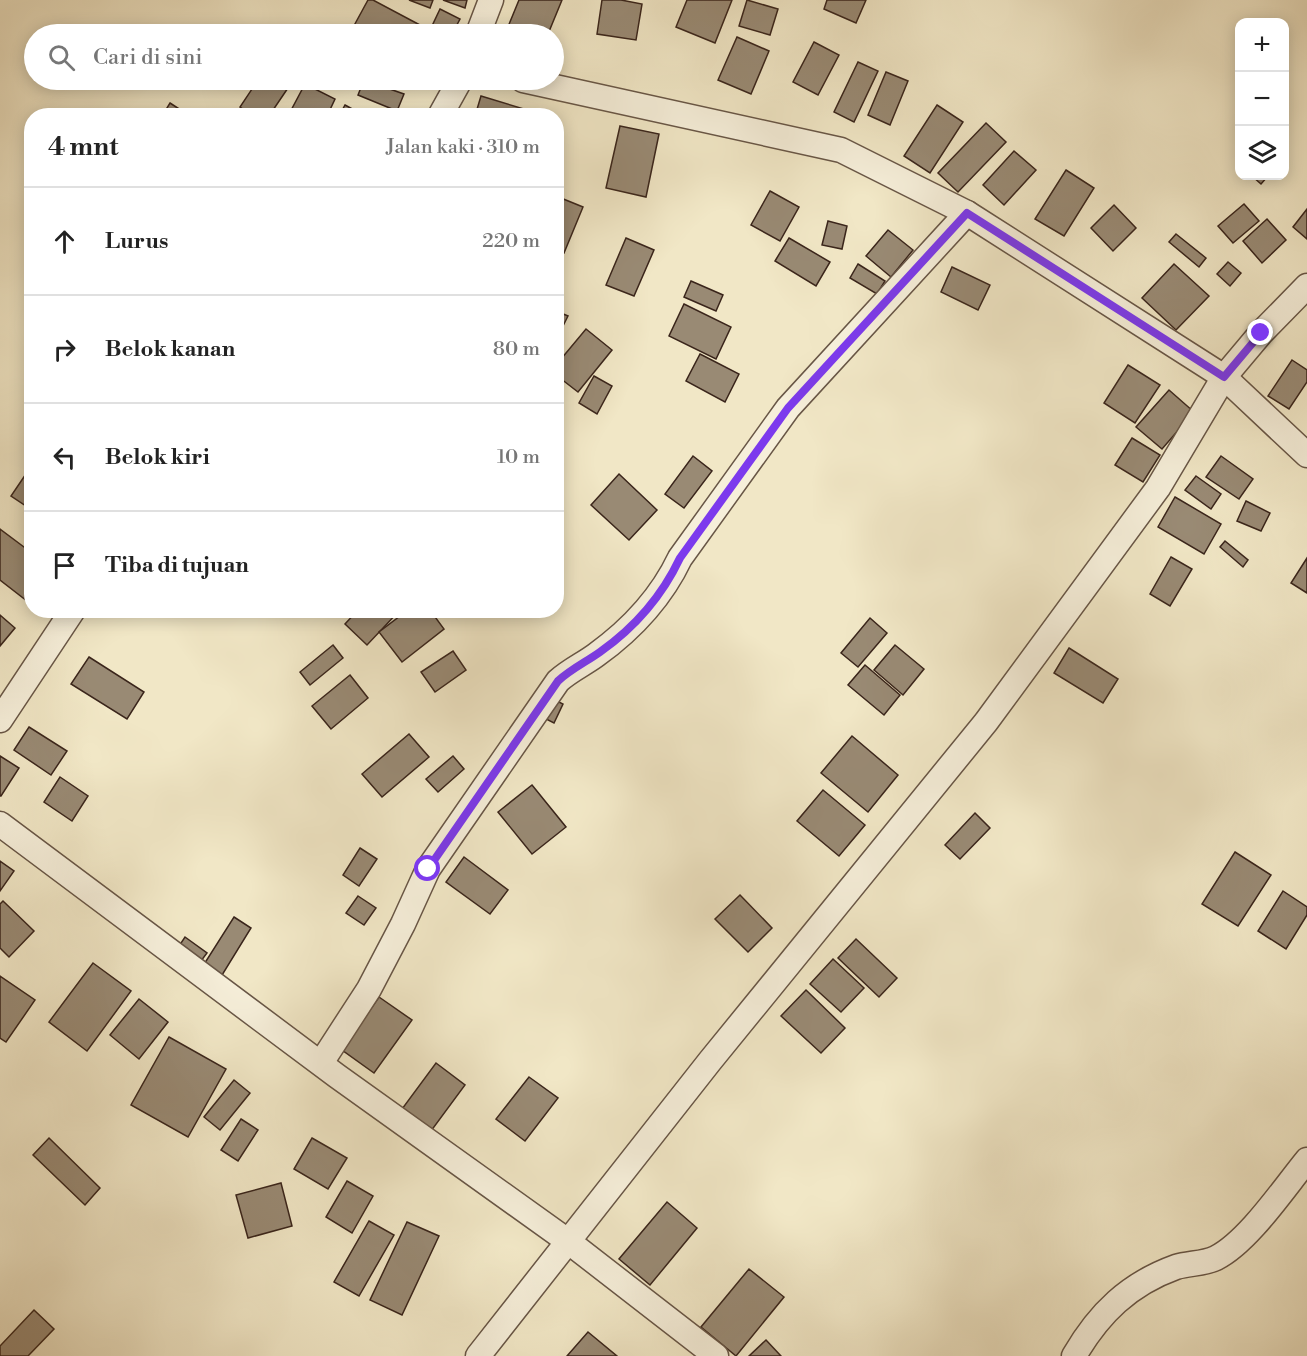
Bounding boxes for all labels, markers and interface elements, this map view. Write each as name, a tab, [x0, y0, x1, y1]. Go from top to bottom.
map controls	[1235, 18, 1289, 180]
button: +	[1235, 18, 1289, 72]
search box	[24, 24, 564, 90]
icon: search	[45, 41, 78, 74]
text: Cari di sini	[93, 44, 203, 71]
button: −	[1235, 72, 1289, 126]
button: layers	[1235, 126, 1289, 180]
text: 4 mnt	[48, 131, 118, 163]
text: Jalan kaki · 310 m	[386, 135, 540, 160]
icon: ahead	[48, 225, 81, 258]
text: Lurus	[105, 228, 168, 255]
text: 220 m	[482, 229, 540, 254]
route end	[1247, 319, 1273, 345]
icon: right	[48, 333, 81, 366]
text: Belok kanan	[105, 336, 235, 363]
text: 80 m	[493, 337, 540, 362]
icon: left	[48, 441, 81, 474]
text: Belok kiri	[105, 444, 210, 471]
text: 10 m	[497, 445, 540, 470]
icon: arrive	[48, 549, 81, 582]
text: Tiba di tujuan	[105, 552, 249, 579]
route start	[414, 855, 440, 881]

